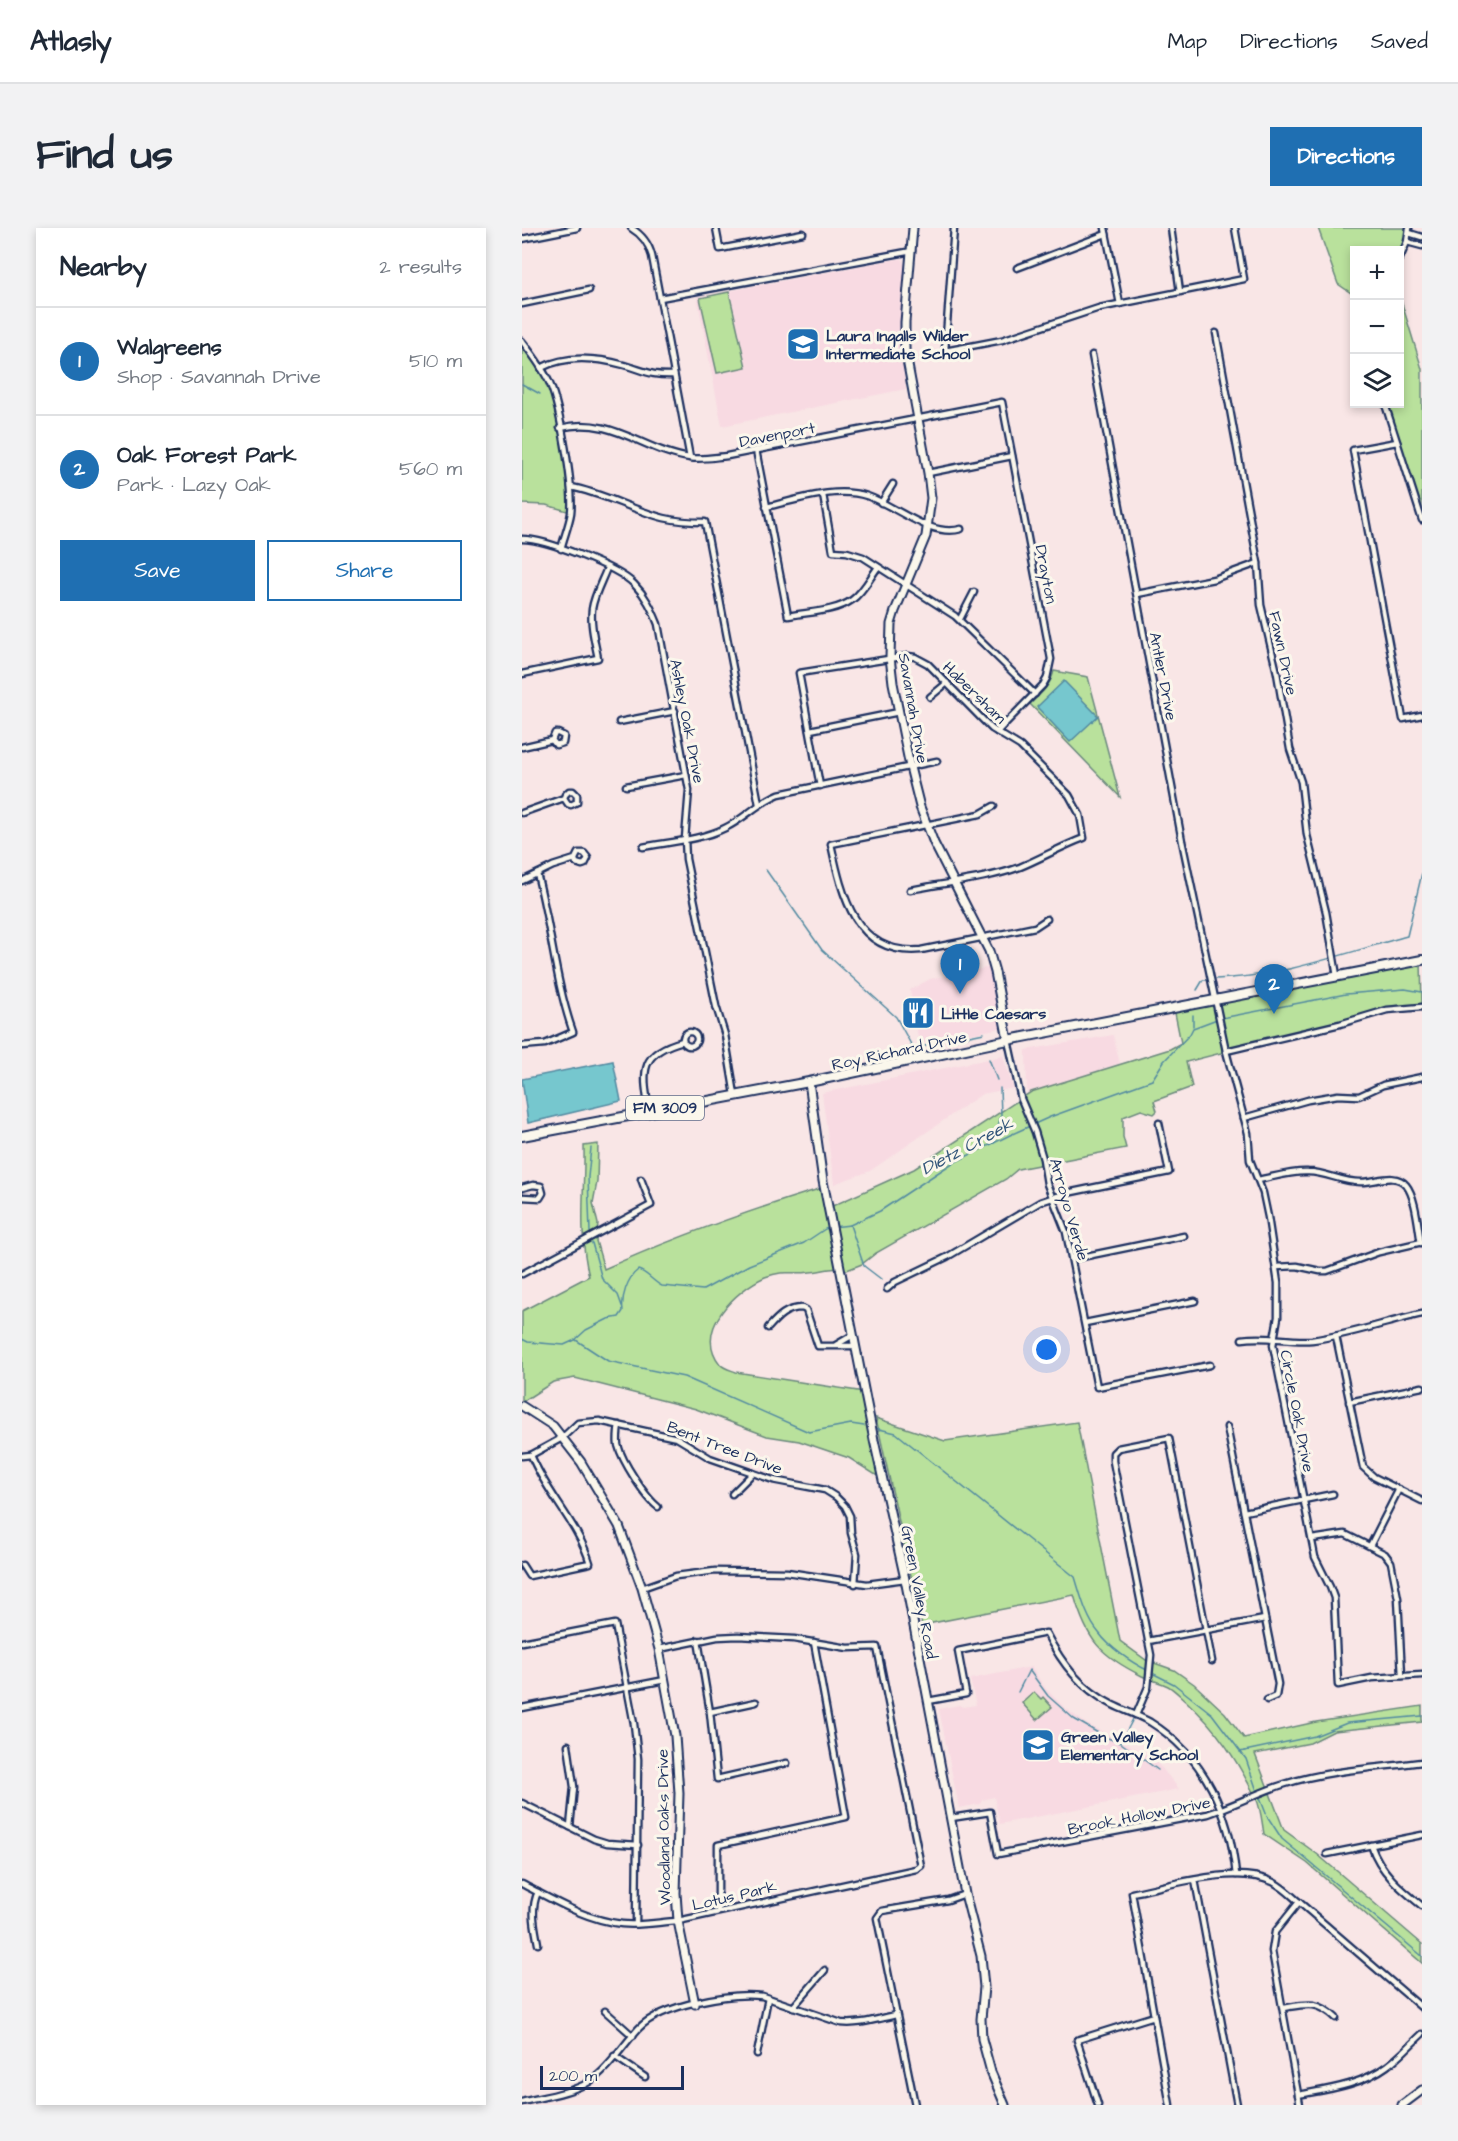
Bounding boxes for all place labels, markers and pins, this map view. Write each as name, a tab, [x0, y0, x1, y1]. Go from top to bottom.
place label: Laura Ingalls Wilder Intermediate School	[826, 325, 971, 365]
school or university icon: Laura Ingalls Wilder Intermediate School	[785, 326, 821, 362]
pin: 1	[940, 944, 980, 994]
pin: 2	[1254, 964, 1293, 1014]
restaurant icon: Little Caesars	[900, 995, 936, 1031]
place label: Little Caesars	[941, 1003, 1046, 1025]
place label: Green Valley Elementary School	[1061, 1726, 1199, 1767]
school or university icon: Green Valley Elementary School	[1020, 1727, 1056, 1763]

